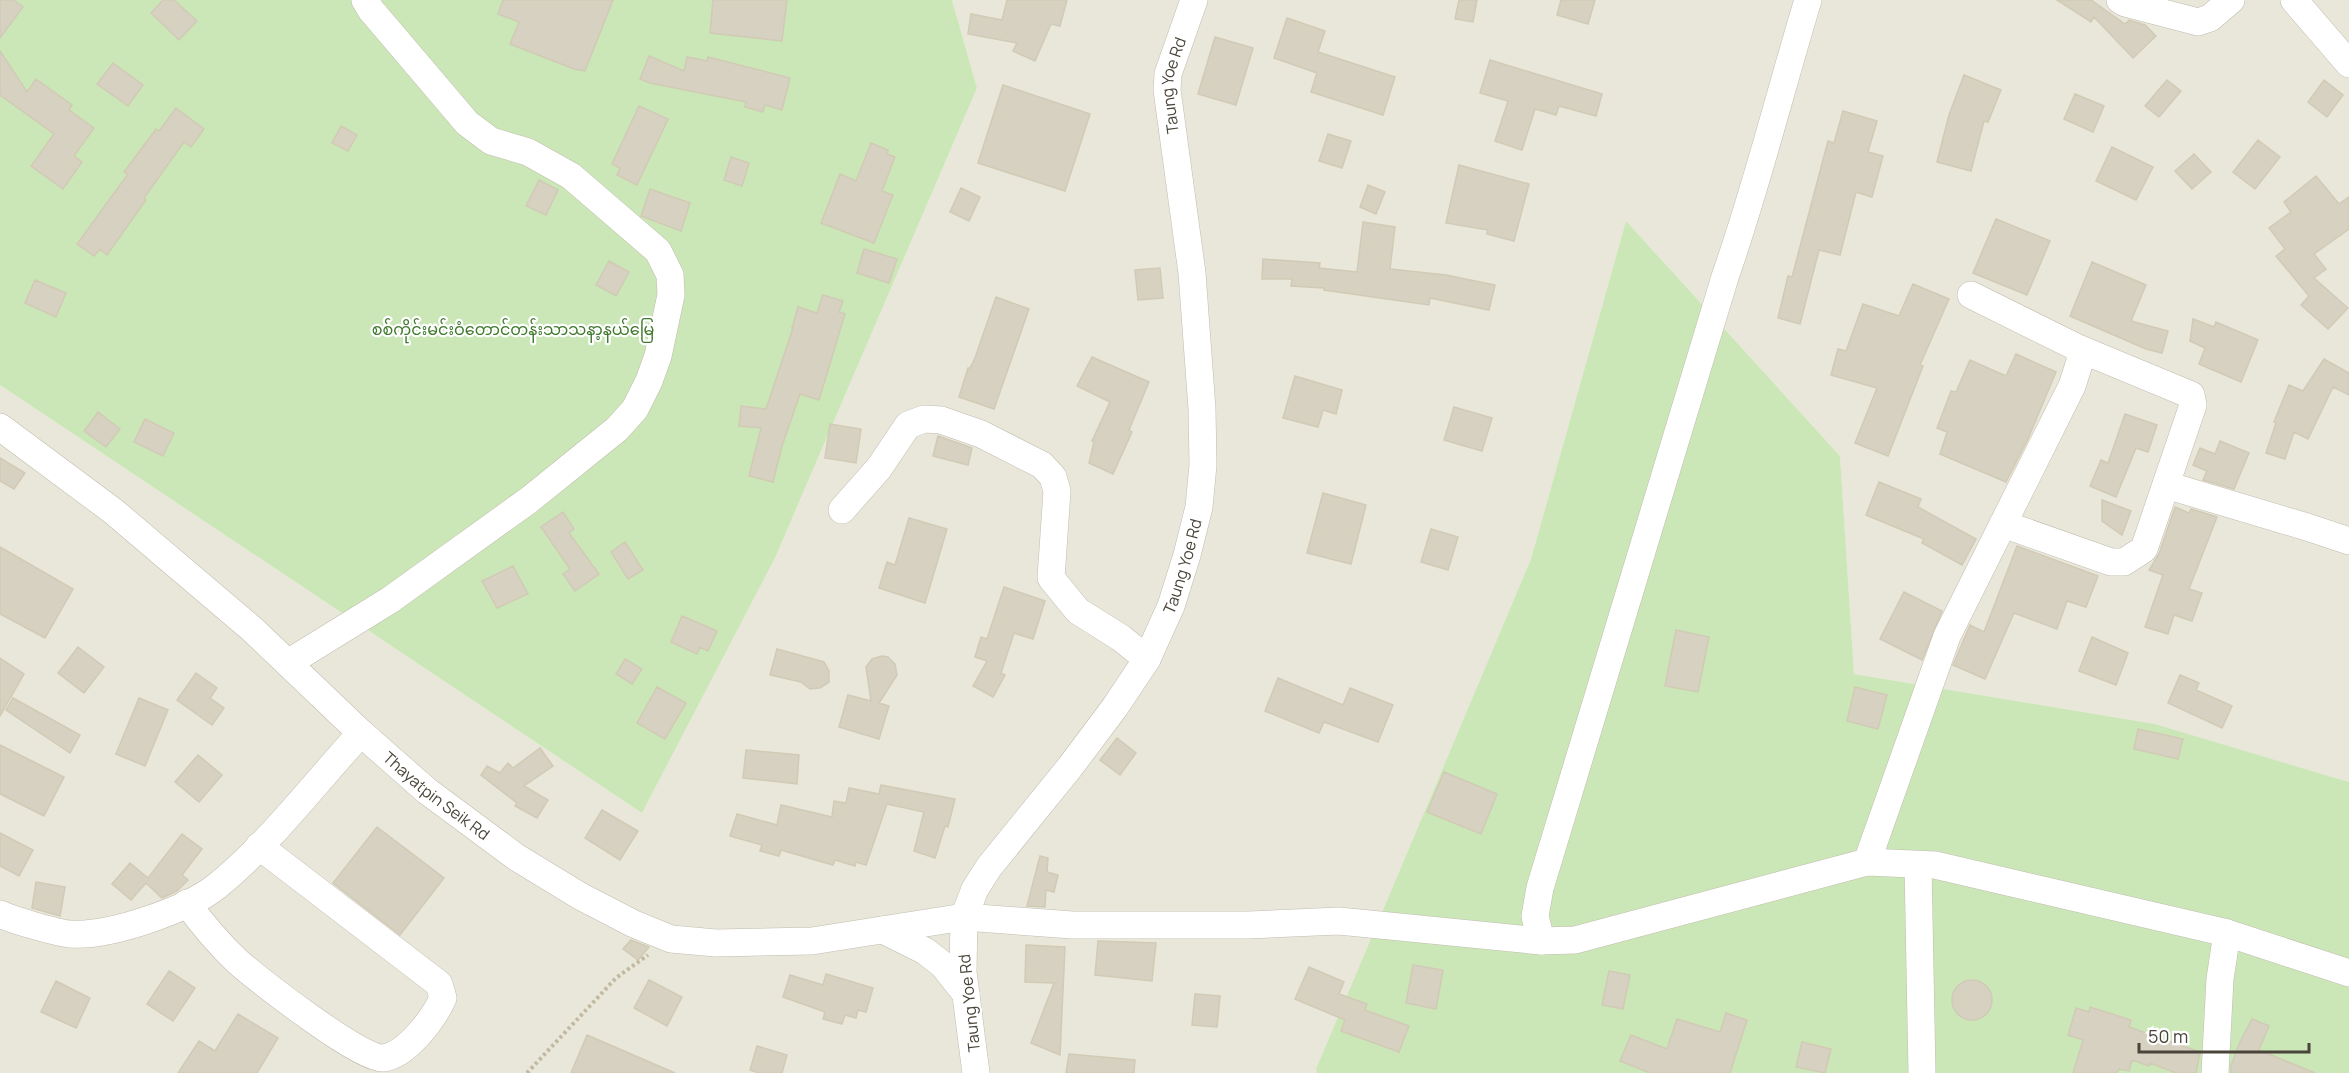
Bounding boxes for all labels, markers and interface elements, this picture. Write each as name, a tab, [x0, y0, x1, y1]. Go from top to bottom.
street label: Taung Yoe Rd	[1156, 34, 1191, 135]
park label: စစ်ကိုင်းမင်းဝံတောင်တန်းသာသနာ့နယ်မြေ	[372, 318, 654, 344]
street label: Taung Yoe Rd	[1158, 516, 1207, 618]
street label: Thayatpin Seik Rd	[378, 746, 494, 845]
street label: Taung Yoe Rd	[953, 953, 985, 1053]
scale bar	[2139, 1016, 2308, 1054]
text: 50 m	[2148, 1024, 2188, 1048]

